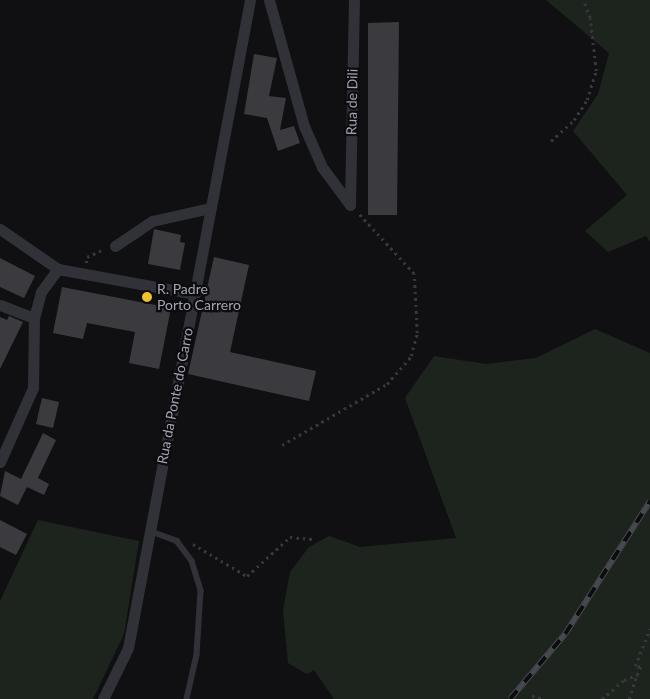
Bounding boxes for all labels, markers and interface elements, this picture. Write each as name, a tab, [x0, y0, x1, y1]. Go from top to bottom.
street label: Rua de Dili	[343, 69, 361, 135]
place label: R. Padre Porto Carrero	[157, 281, 241, 314]
marker: R. Padre Porto Carrero	[141, 291, 153, 303]
street label: Rua da Ponte do Carro	[154, 326, 196, 466]

